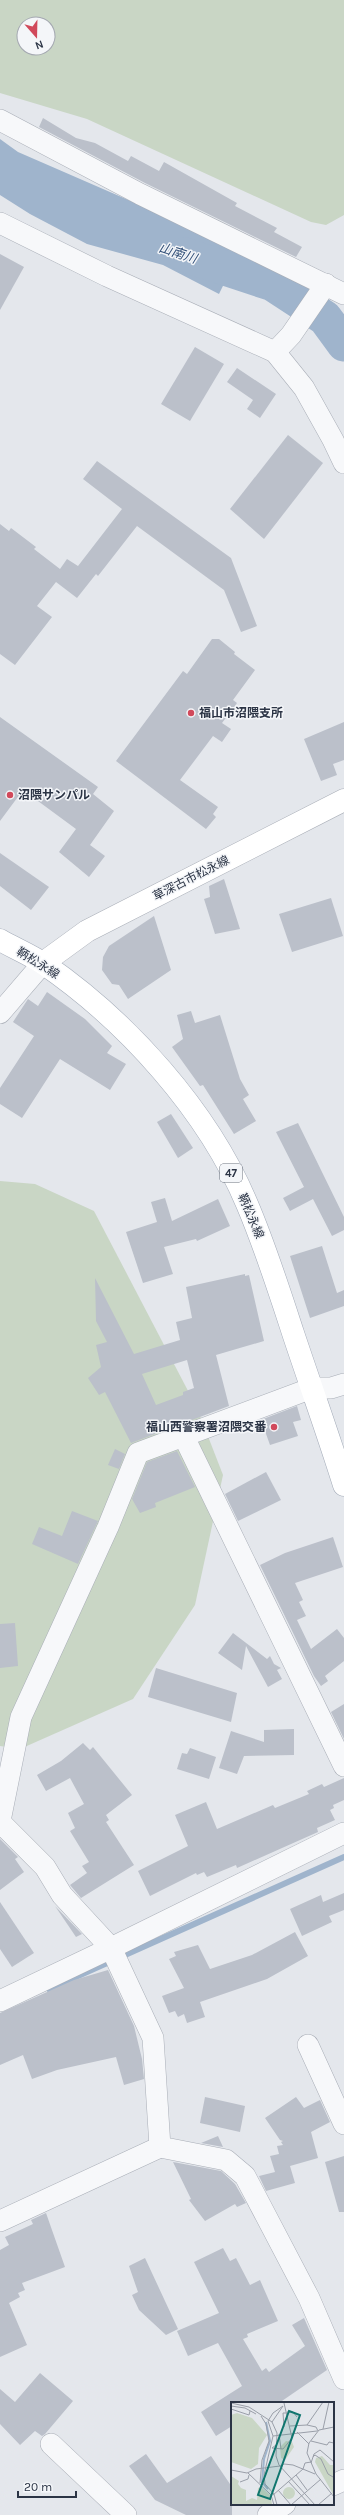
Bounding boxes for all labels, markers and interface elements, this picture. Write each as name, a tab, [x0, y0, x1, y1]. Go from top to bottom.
north arrow	[16, 16, 56, 56]
text: N	[33, 37, 45, 52]
water label: 山南川	[157, 240, 201, 267]
place label: 福山市沼隈支所	[199, 706, 283, 720]
marker: 福山市沼隈支所	[186, 708, 196, 718]
place label: 沼隈サンパル	[18, 788, 90, 802]
marker: 沼隈サンパル	[5, 790, 15, 800]
street label: 草深古市松永線	[150, 853, 232, 903]
street label: 鞆松永線	[14, 944, 62, 982]
road number: 47	[220, 1164, 242, 1182]
street label: 鞆松永線	[235, 1191, 267, 1241]
place label: 福山西警察署沼隈交番	[146, 1420, 267, 1434]
marker: 福山西警察署沼隈交番	[269, 1422, 279, 1432]
inset map	[231, 2402, 334, 2505]
scale bar	[18, 2473, 76, 2499]
text: 20 m	[24, 2480, 52, 2494]

